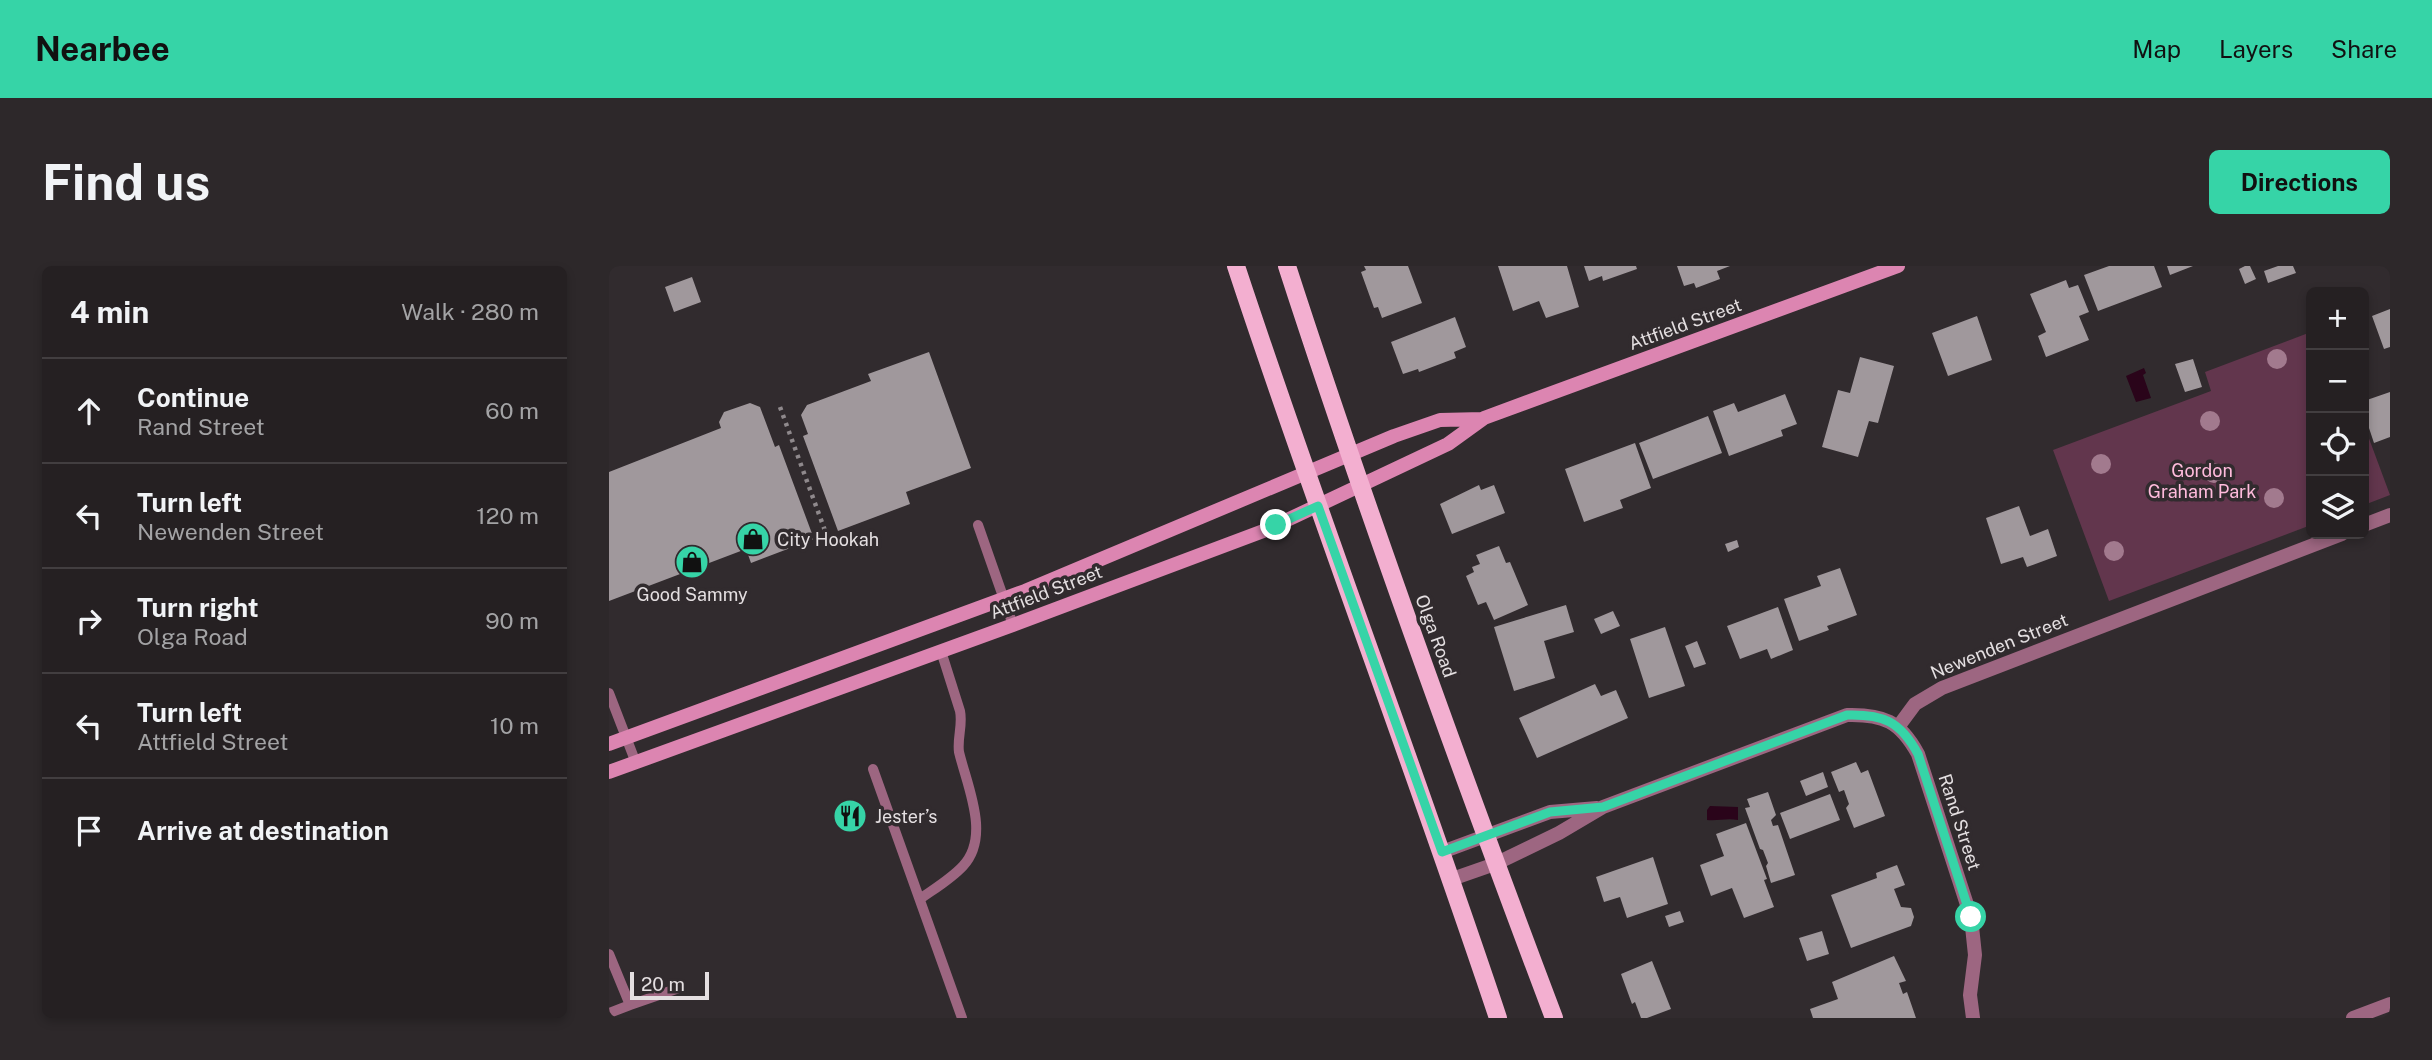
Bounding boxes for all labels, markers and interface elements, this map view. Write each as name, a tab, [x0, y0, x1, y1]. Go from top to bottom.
text: Nearbee	[35, 30, 170, 68]
text: Map	[2132, 35, 2181, 63]
text: Layers	[2219, 35, 2293, 63]
text: Share	[2331, 35, 2397, 63]
button: Directions	[2209, 150, 2390, 214]
text: Find us	[42, 153, 210, 211]
map controls	[2306, 287, 2369, 539]
button: +	[2306, 287, 2369, 350]
text: 4 min	[70, 294, 149, 330]
street label: Attfield Street	[1626, 294, 1744, 354]
text: Walk · 280 m	[401, 298, 539, 325]
button: −	[2306, 350, 2369, 413]
text: Continue	[137, 382, 249, 413]
icon: ahead	[70, 392, 108, 430]
text: 60 m	[485, 397, 539, 424]
text: Rand Street	[137, 413, 265, 440]
button: locate	[2306, 413, 2369, 476]
park label: Gordon Graham Park	[2148, 460, 2256, 502]
button: layers	[2306, 476, 2369, 539]
text: Turn left	[137, 487, 242, 518]
icon: left	[70, 497, 108, 535]
text: 120 m	[476, 502, 539, 529]
route end	[1260, 509, 1291, 540]
text: Newenden Street	[137, 518, 324, 545]
shop icon: City Hookah	[734, 520, 772, 558]
place label: City Hookah	[777, 529, 879, 550]
shop icon: Good Sammy	[673, 543, 711, 581]
street label: Attfield Street	[987, 561, 1105, 623]
place label: Good Sammy	[636, 584, 748, 605]
text: Turn right	[137, 592, 259, 623]
street label: Olga Road	[1411, 592, 1461, 680]
icon: right	[70, 602, 108, 640]
text: 90 m	[485, 607, 539, 634]
street label: Newenden Street	[1927, 609, 2071, 683]
text: Olga Road	[137, 623, 248, 650]
text: Turn left	[137, 697, 242, 728]
icon: left	[70, 707, 108, 745]
text: 10 m	[490, 712, 539, 739]
text: Attfield Street	[137, 728, 288, 755]
street label: Rand Street	[1935, 771, 1985, 873]
restaurant icon: Jester’s	[831, 797, 869, 835]
place label: Jester’s	[875, 806, 937, 827]
icon: arrive	[70, 812, 108, 850]
text: Arrive at destination	[137, 815, 389, 846]
route start	[1955, 901, 1986, 932]
scale bar	[630, 969, 709, 1001]
text: 20 m	[641, 973, 685, 995]

